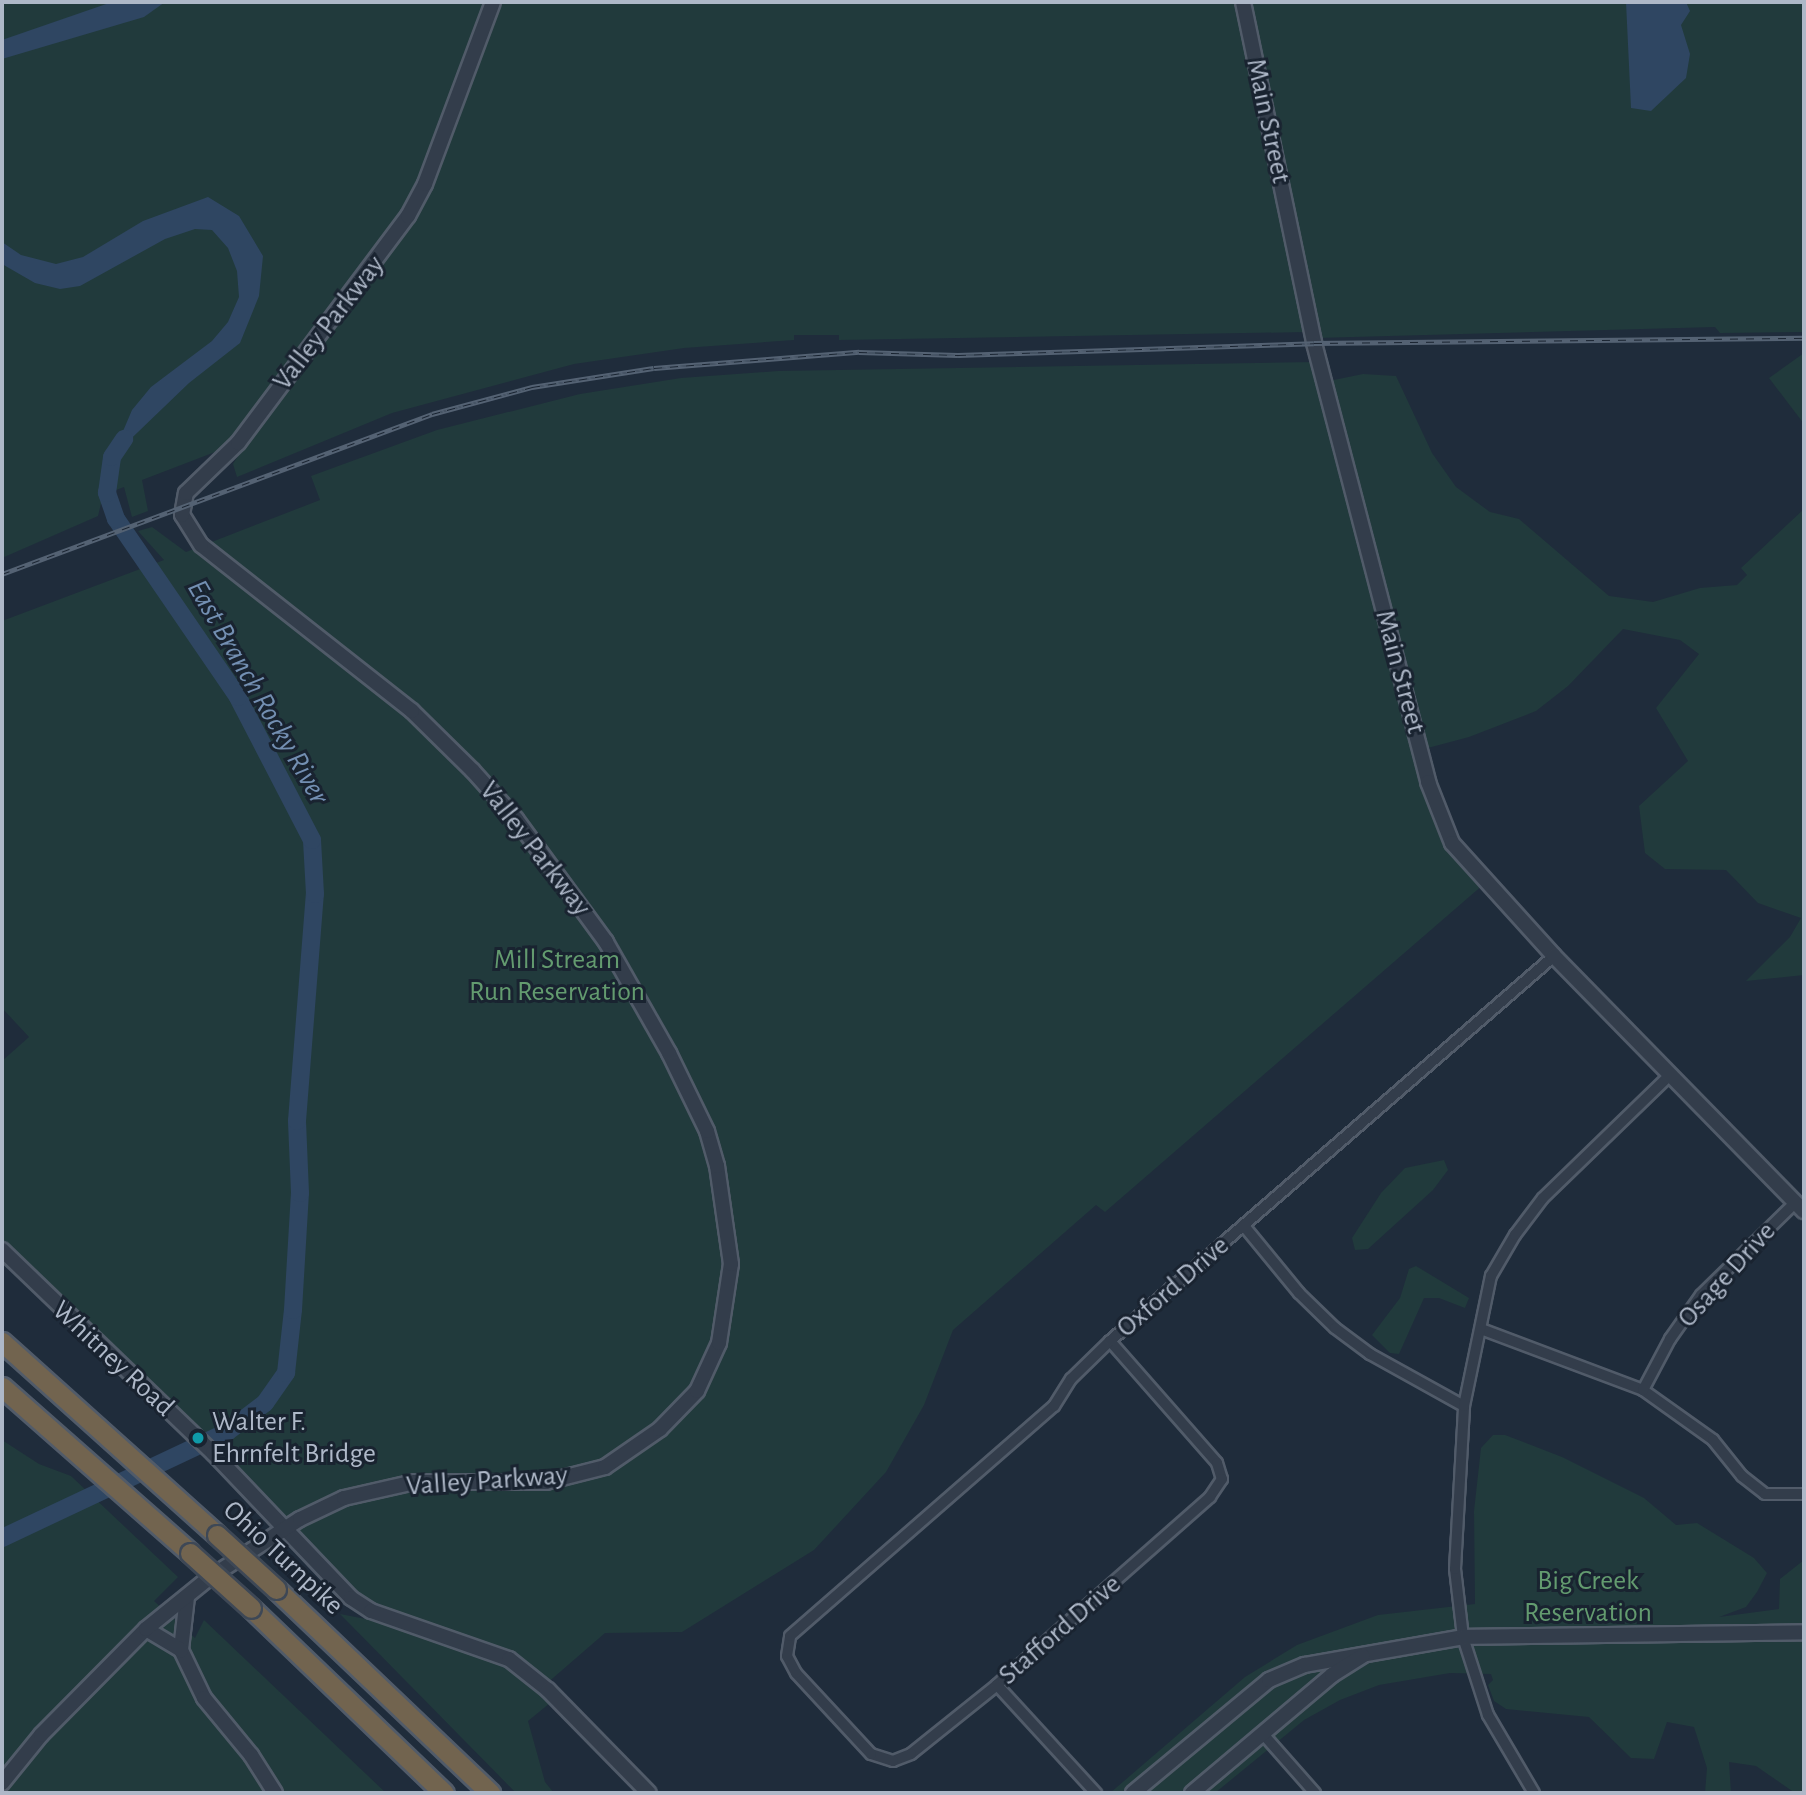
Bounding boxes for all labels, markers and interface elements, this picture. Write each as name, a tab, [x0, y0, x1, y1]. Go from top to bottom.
street label: Main Street	[1238, 56, 1298, 186]
street label: Valley Parkway	[266, 249, 392, 397]
water label: East Branch Rocky River	[179, 573, 337, 811]
street label: Main Street	[1367, 607, 1433, 737]
street label: Valley Parkway	[472, 775, 598, 923]
park label: Mill Stream Run Reservation	[469, 943, 645, 1009]
street label: Osage Drive	[1671, 1215, 1783, 1335]
street label: Oxford Drive	[1110, 1229, 1236, 1345]
street label: Whitney Road	[45, 1294, 181, 1424]
place label: Walter F. Ehrnfelt Bridge	[212, 1405, 376, 1471]
marker: Walter F. Ehrnfelt Bridge	[190, 1430, 206, 1446]
street label: Valley Parkway	[405, 1459, 569, 1503]
street label: Ohio Turnpike	[216, 1494, 350, 1622]
park label: Big Creek Reservation	[1524, 1564, 1652, 1630]
street label: Stafford Drive	[992, 1568, 1128, 1692]

